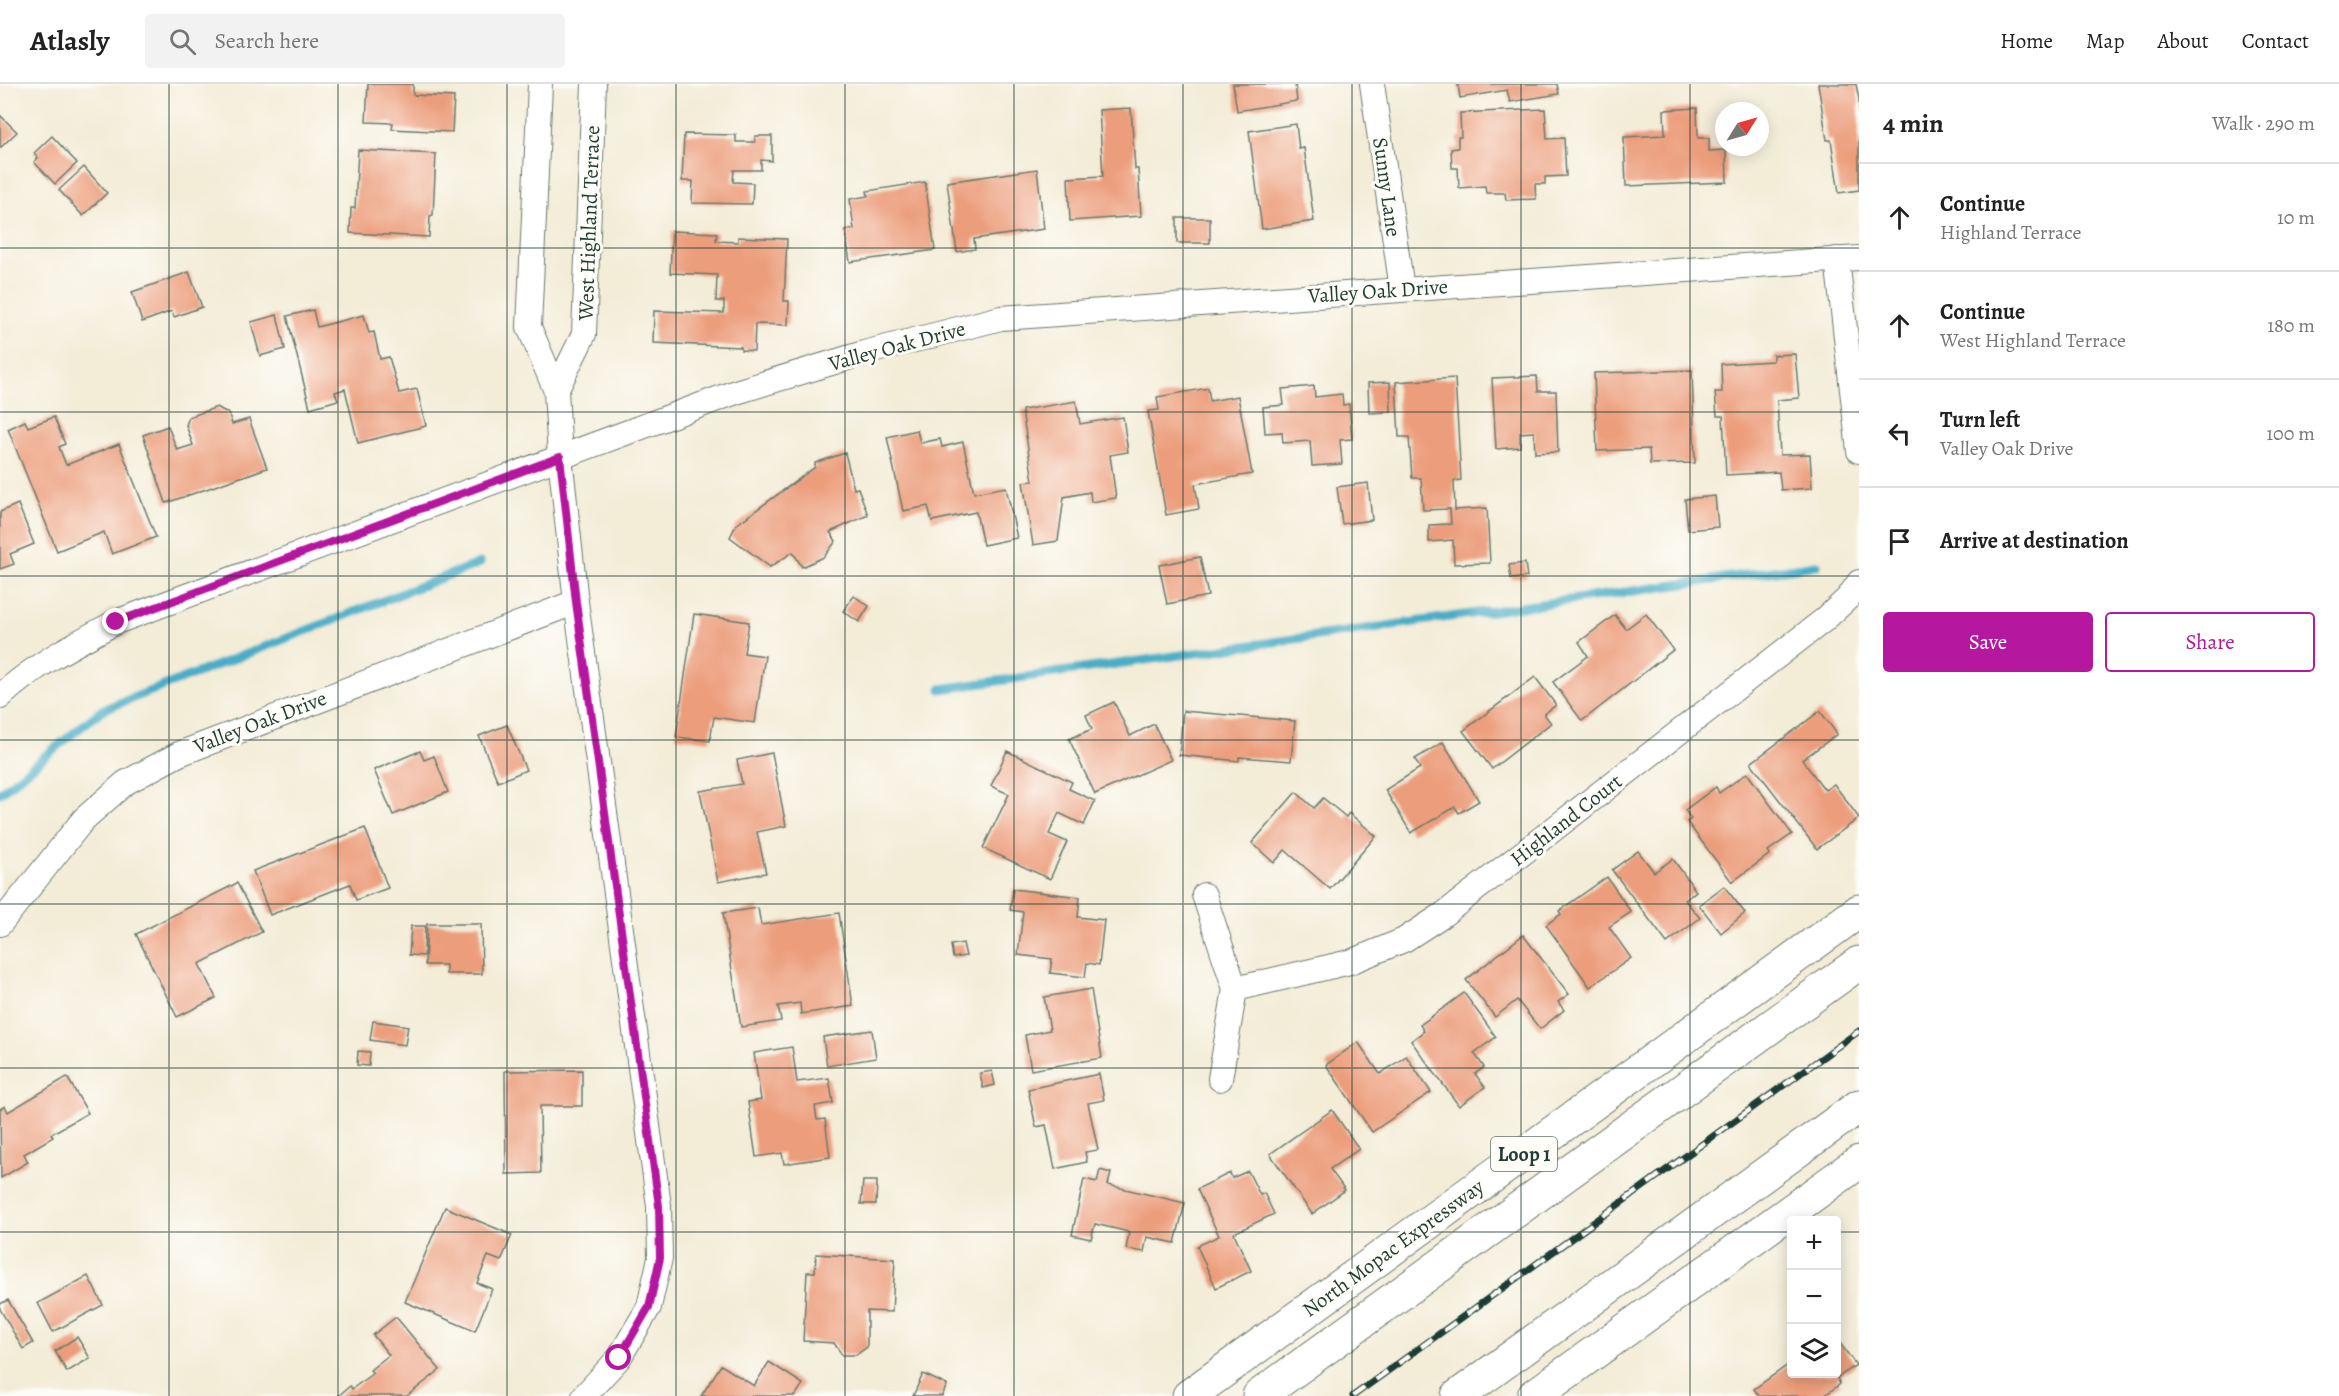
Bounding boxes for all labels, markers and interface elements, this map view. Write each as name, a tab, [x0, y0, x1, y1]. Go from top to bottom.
search box	[145, 14, 565, 68]
text: Atlasly	[30, 22, 109, 60]
icon: search	[166, 25, 199, 58]
text: Search here	[214, 26, 319, 56]
text: Home	[2000, 27, 2053, 55]
text: Map	[2086, 27, 2124, 55]
text: About	[2157, 27, 2209, 55]
text: Contact	[2242, 27, 2309, 55]
north arrow	[1715, 102, 1769, 156]
text: 4 min	[1883, 106, 1944, 141]
text: Walk · 290 m	[2212, 110, 2315, 137]
street label: West Highland Terrace	[572, 125, 606, 322]
street label: Sunny Lane	[1366, 136, 1408, 238]
text: Continue	[1940, 189, 2025, 219]
icon: ahead	[1883, 201, 1916, 234]
text: 10 m	[2277, 204, 2315, 231]
text: Highland Terrace	[1940, 219, 2081, 246]
street label: Valley Oak Drive	[1306, 272, 1449, 310]
text: Continue	[1940, 297, 2025, 327]
icon: ahead	[1883, 309, 1916, 342]
text: 180 m	[2267, 312, 2315, 339]
street label: Valley Oak Drive	[825, 314, 968, 378]
text: West Highland Terrace	[1940, 327, 2126, 354]
text: Turn left	[1940, 405, 2020, 435]
icon: left	[1883, 417, 1916, 450]
text: 100 m	[2266, 420, 2315, 447]
text: Valley Oak Drive	[1940, 435, 2073, 462]
icon: arrive	[1883, 525, 1916, 558]
text: Arrive at destination	[1940, 526, 2129, 556]
route end	[102, 608, 128, 634]
button: Save	[1883, 612, 2093, 672]
button: Share	[2105, 612, 2315, 672]
street label: Valley Oak Drive	[189, 684, 330, 761]
street label: Highland Court	[1504, 767, 1628, 872]
road number: Loop 1	[1491, 1137, 1557, 1171]
street label: North Mopac Expressway	[1297, 1172, 1490, 1323]
map controls	[1787, 1216, 1841, 1378]
button: +	[1787, 1216, 1841, 1270]
button: −	[1787, 1270, 1841, 1324]
button: layers	[1787, 1324, 1841, 1378]
route start	[605, 1344, 631, 1370]

